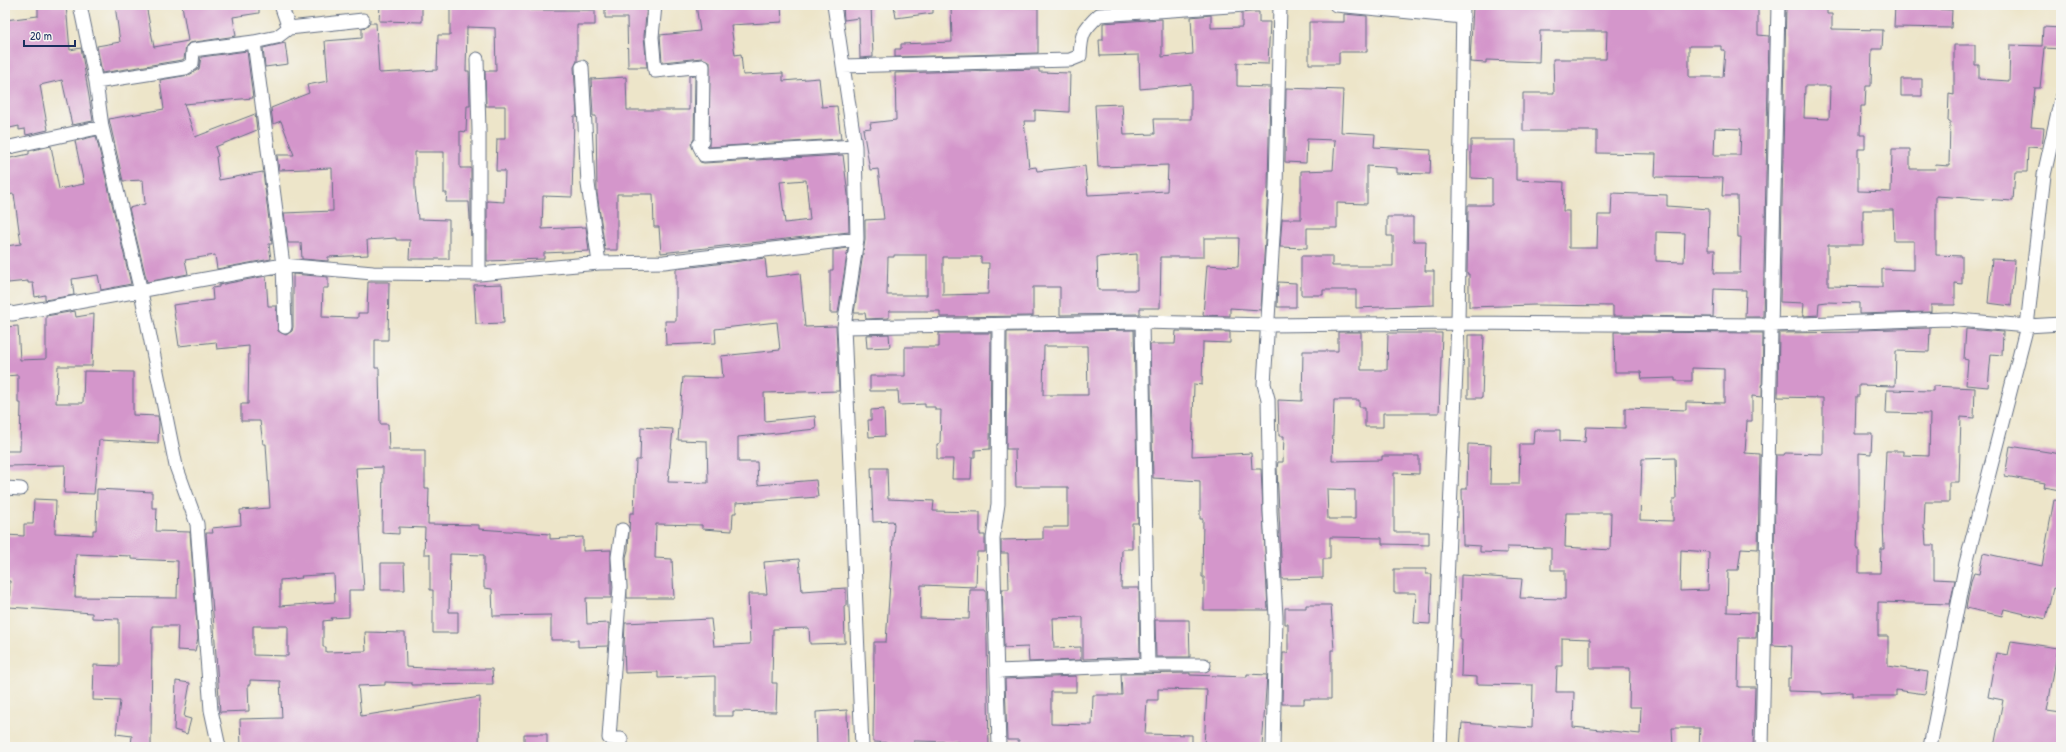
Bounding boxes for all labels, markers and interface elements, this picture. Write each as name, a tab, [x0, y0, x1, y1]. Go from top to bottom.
scale bar	[24, 22, 75, 48]
text: 20 m	[30, 27, 52, 44]

